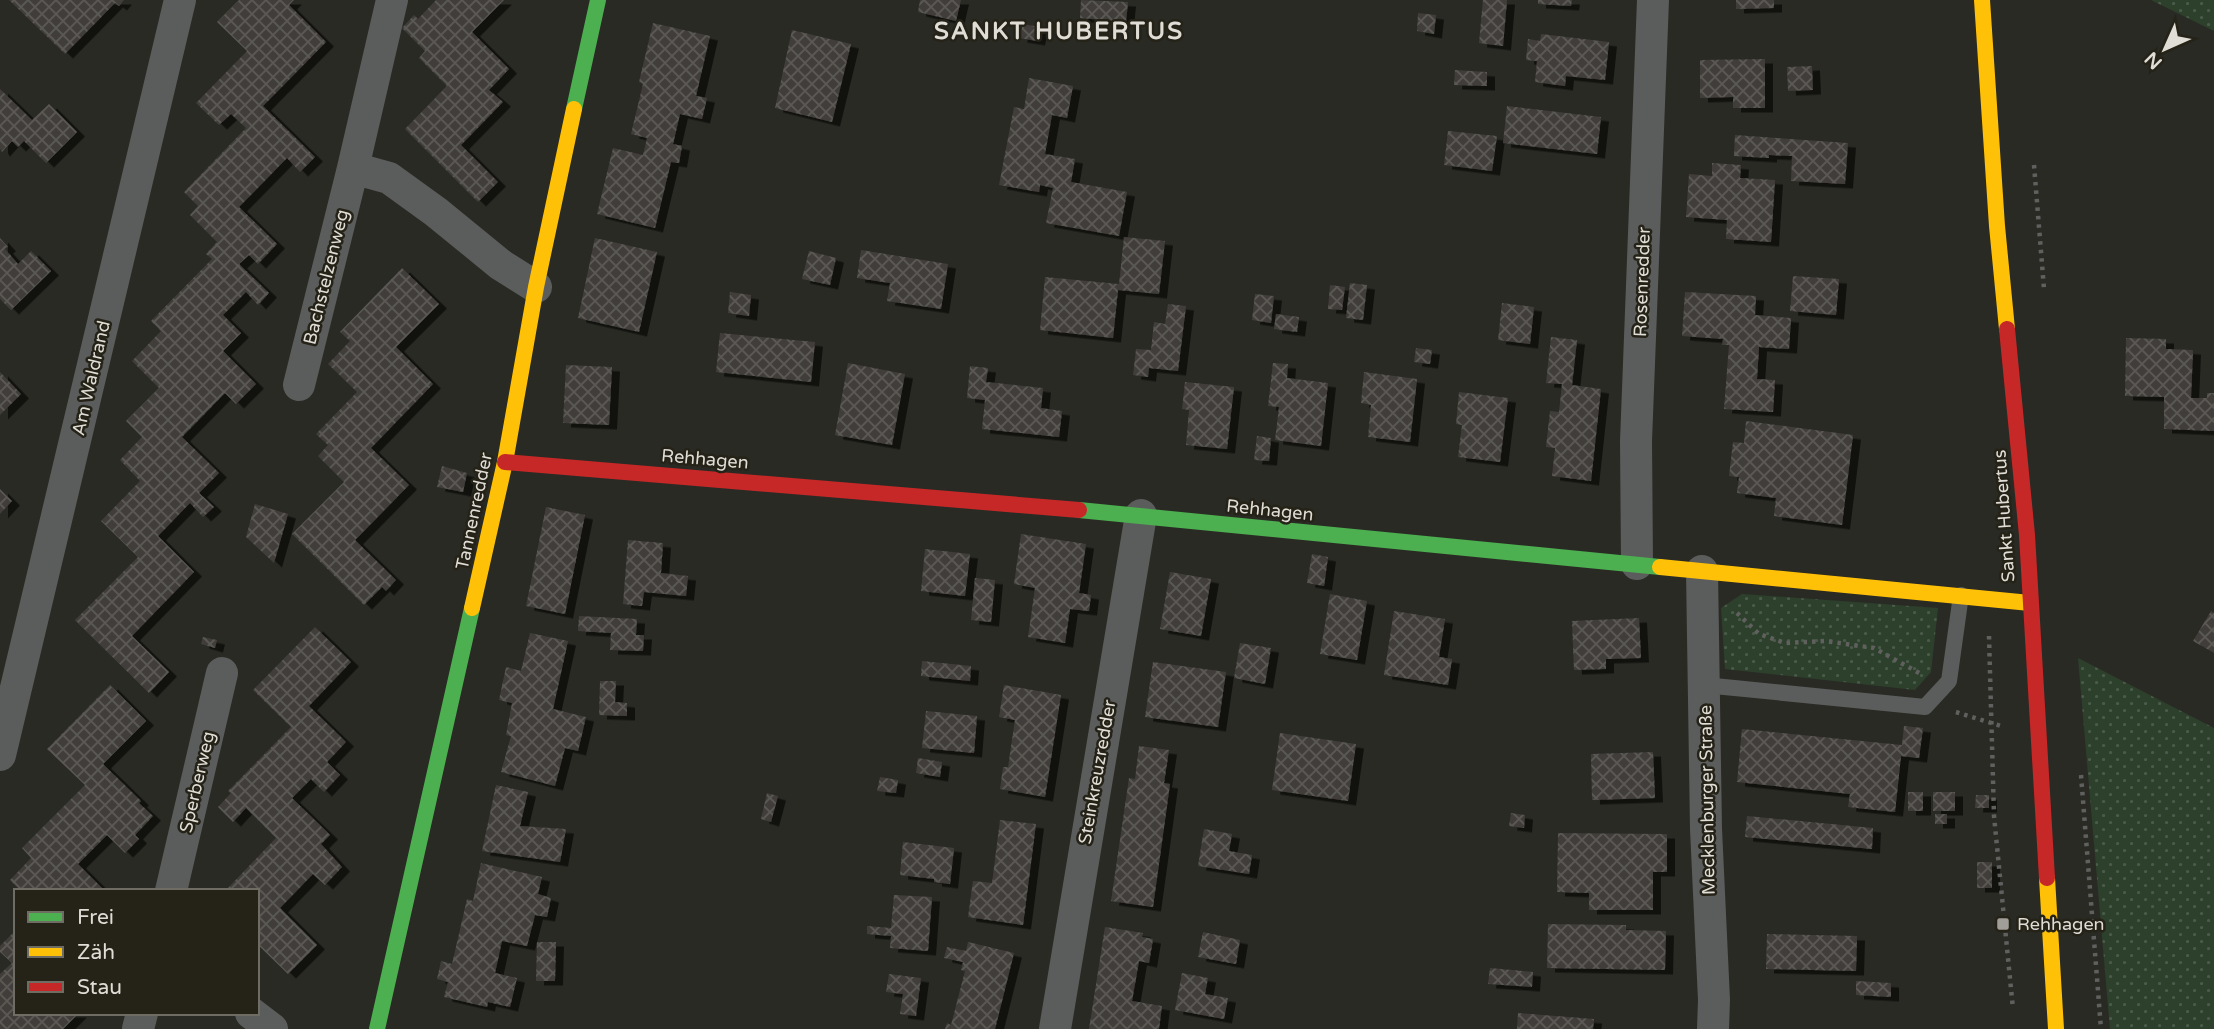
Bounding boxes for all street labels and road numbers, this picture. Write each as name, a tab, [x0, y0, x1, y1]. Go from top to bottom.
street label: Bachstelzenweg	[299, 207, 353, 347]
street label: Rosenredder	[1629, 226, 1655, 337]
street label: Am Waldrand	[67, 318, 115, 438]
street label: Rehhagen	[660, 444, 750, 474]
street label: Sankt Hubertus	[1988, 449, 2020, 583]
street label: Tannenredder	[451, 450, 497, 572]
street label: Rehhagen	[1225, 494, 1315, 526]
street label: Steinkreuzredder	[1073, 698, 1121, 846]
street label: Mecklenburger Straße	[1694, 705, 1720, 895]
street label: Sperberweg	[175, 729, 219, 835]

